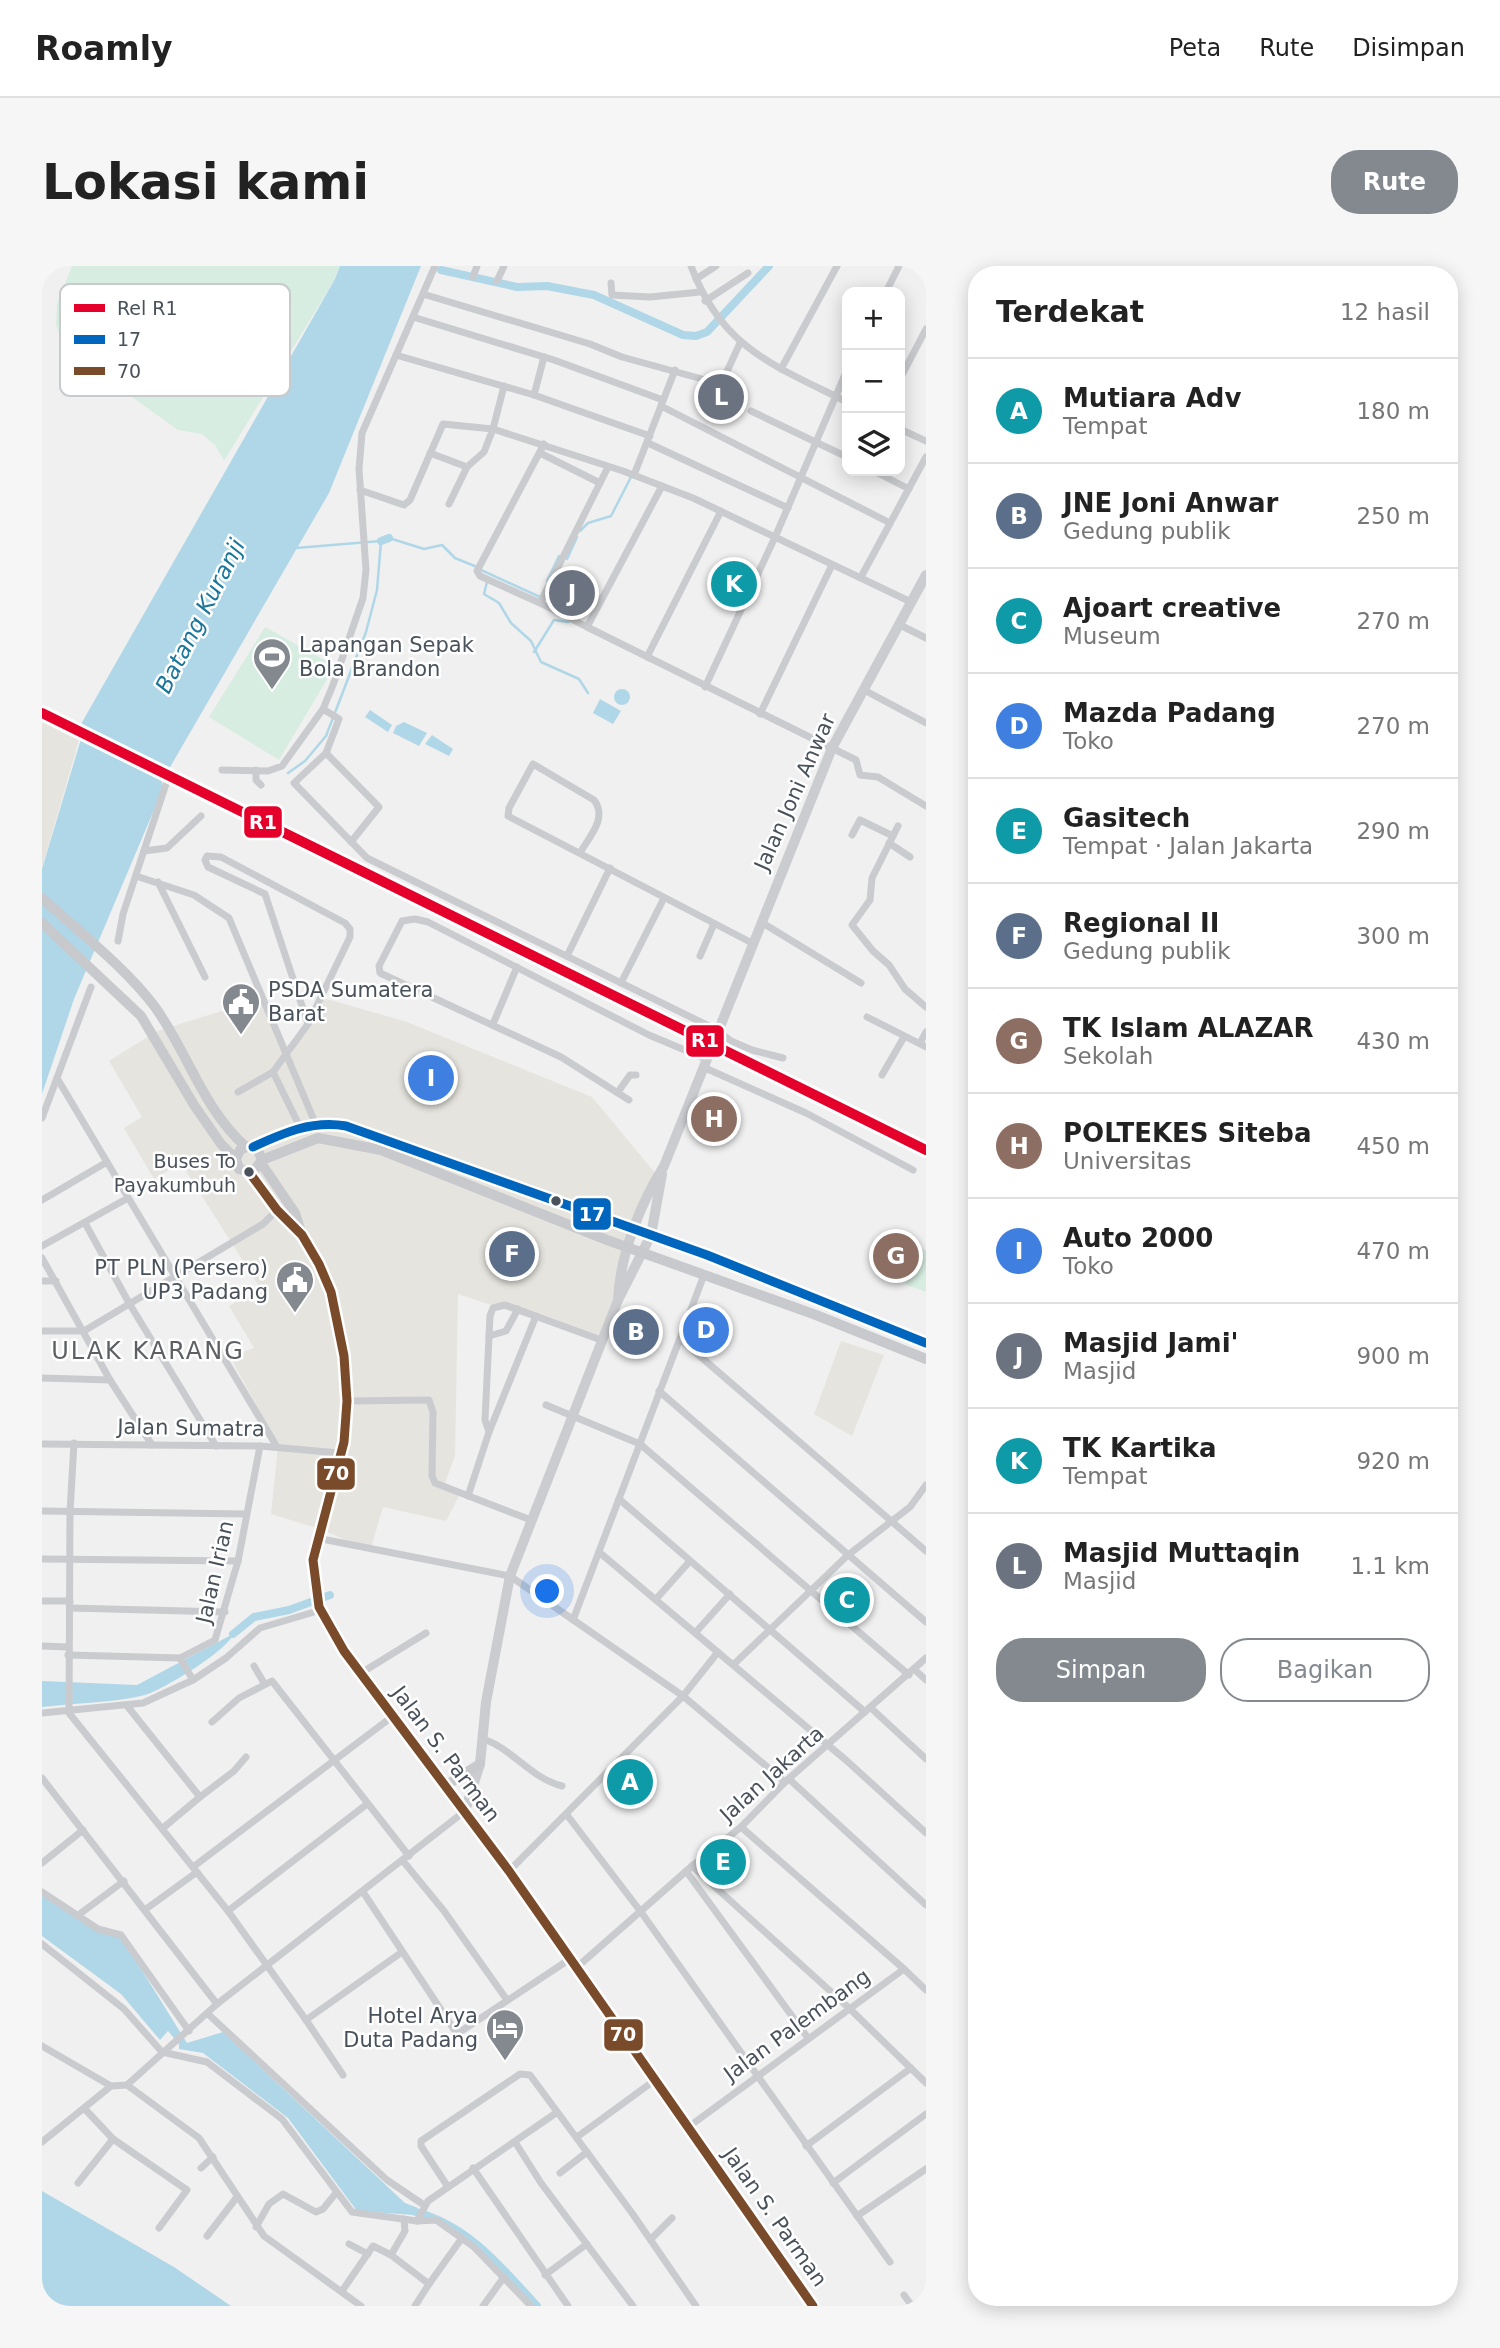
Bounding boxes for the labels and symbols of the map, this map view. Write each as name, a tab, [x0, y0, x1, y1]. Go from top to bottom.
legend	[60, 284, 290, 396]
text: Rel R1	[117, 297, 178, 319]
text: 17	[117, 328, 141, 350]
text: 70	[117, 360, 141, 382]
pin: L	[698, 371, 744, 423]
water label: Batang Kuranji	[150, 534, 250, 697]
pin: K	[711, 558, 757, 610]
pin: J	[549, 567, 595, 619]
place label: Lapangan Sepak Bola Brandon	[299, 633, 475, 681]
sports icon: Lapangan Sepak Bola Brandon	[251, 636, 293, 691]
street label: Jalan Joni Anwar	[749, 710, 840, 876]
line badge: R1	[243, 805, 283, 839]
text: R1	[249, 811, 277, 833]
place label: PSDA Sumatera Barat	[268, 978, 433, 1026]
public building icon: PSDA Sumatera Barat	[220, 981, 262, 1036]
line badge: R1	[685, 1024, 725, 1058]
text: R1	[691, 1029, 719, 1051]
pin: I	[408, 1052, 454, 1104]
pin: H	[691, 1093, 737, 1145]
place label: Buses To Payakumbuh	[114, 1150, 236, 1196]
marker: Buses To Payakumbuh	[242, 1165, 256, 1179]
unlabelled marker	[549, 1194, 563, 1208]
line badge: 17	[572, 1197, 612, 1231]
text: 17	[579, 1203, 605, 1225]
pin: F	[489, 1228, 535, 1280]
pin: G	[873, 1230, 919, 1282]
place label: PT PLN (Persero) UP3 Padang	[94, 1256, 268, 1304]
public building icon: PT PLN (Persero) UP3 Padang	[274, 1259, 316, 1314]
pin: D	[683, 1304, 729, 1356]
pin: B	[613, 1306, 659, 1358]
district label: ULAK KARANG	[51, 1337, 245, 1365]
street label: Jalan Sumatra	[115, 1415, 265, 1441]
line badge: 70	[316, 1457, 356, 1491]
text: 70	[323, 1462, 349, 1484]
street label: Jalan Irian	[191, 1518, 238, 1628]
your location	[530, 1574, 564, 1608]
pin: C	[824, 1574, 870, 1626]
street label: Jalan S. Parman	[386, 1680, 505, 1827]
street label: Jalan Jakarta	[714, 1721, 829, 1828]
pin: A	[607, 1756, 653, 1808]
pin: E	[700, 1836, 746, 1888]
street label: Jalan Palembang	[718, 1964, 875, 2087]
place label: Hotel Arya Duta Padang	[343, 2004, 478, 2052]
hotel icon: Hotel Arya Duta Padang	[484, 2007, 526, 2062]
line badge: 70	[603, 2018, 644, 2052]
text: 70	[610, 2023, 636, 2045]
street label: Jalan S. Parman	[717, 2141, 832, 2291]

